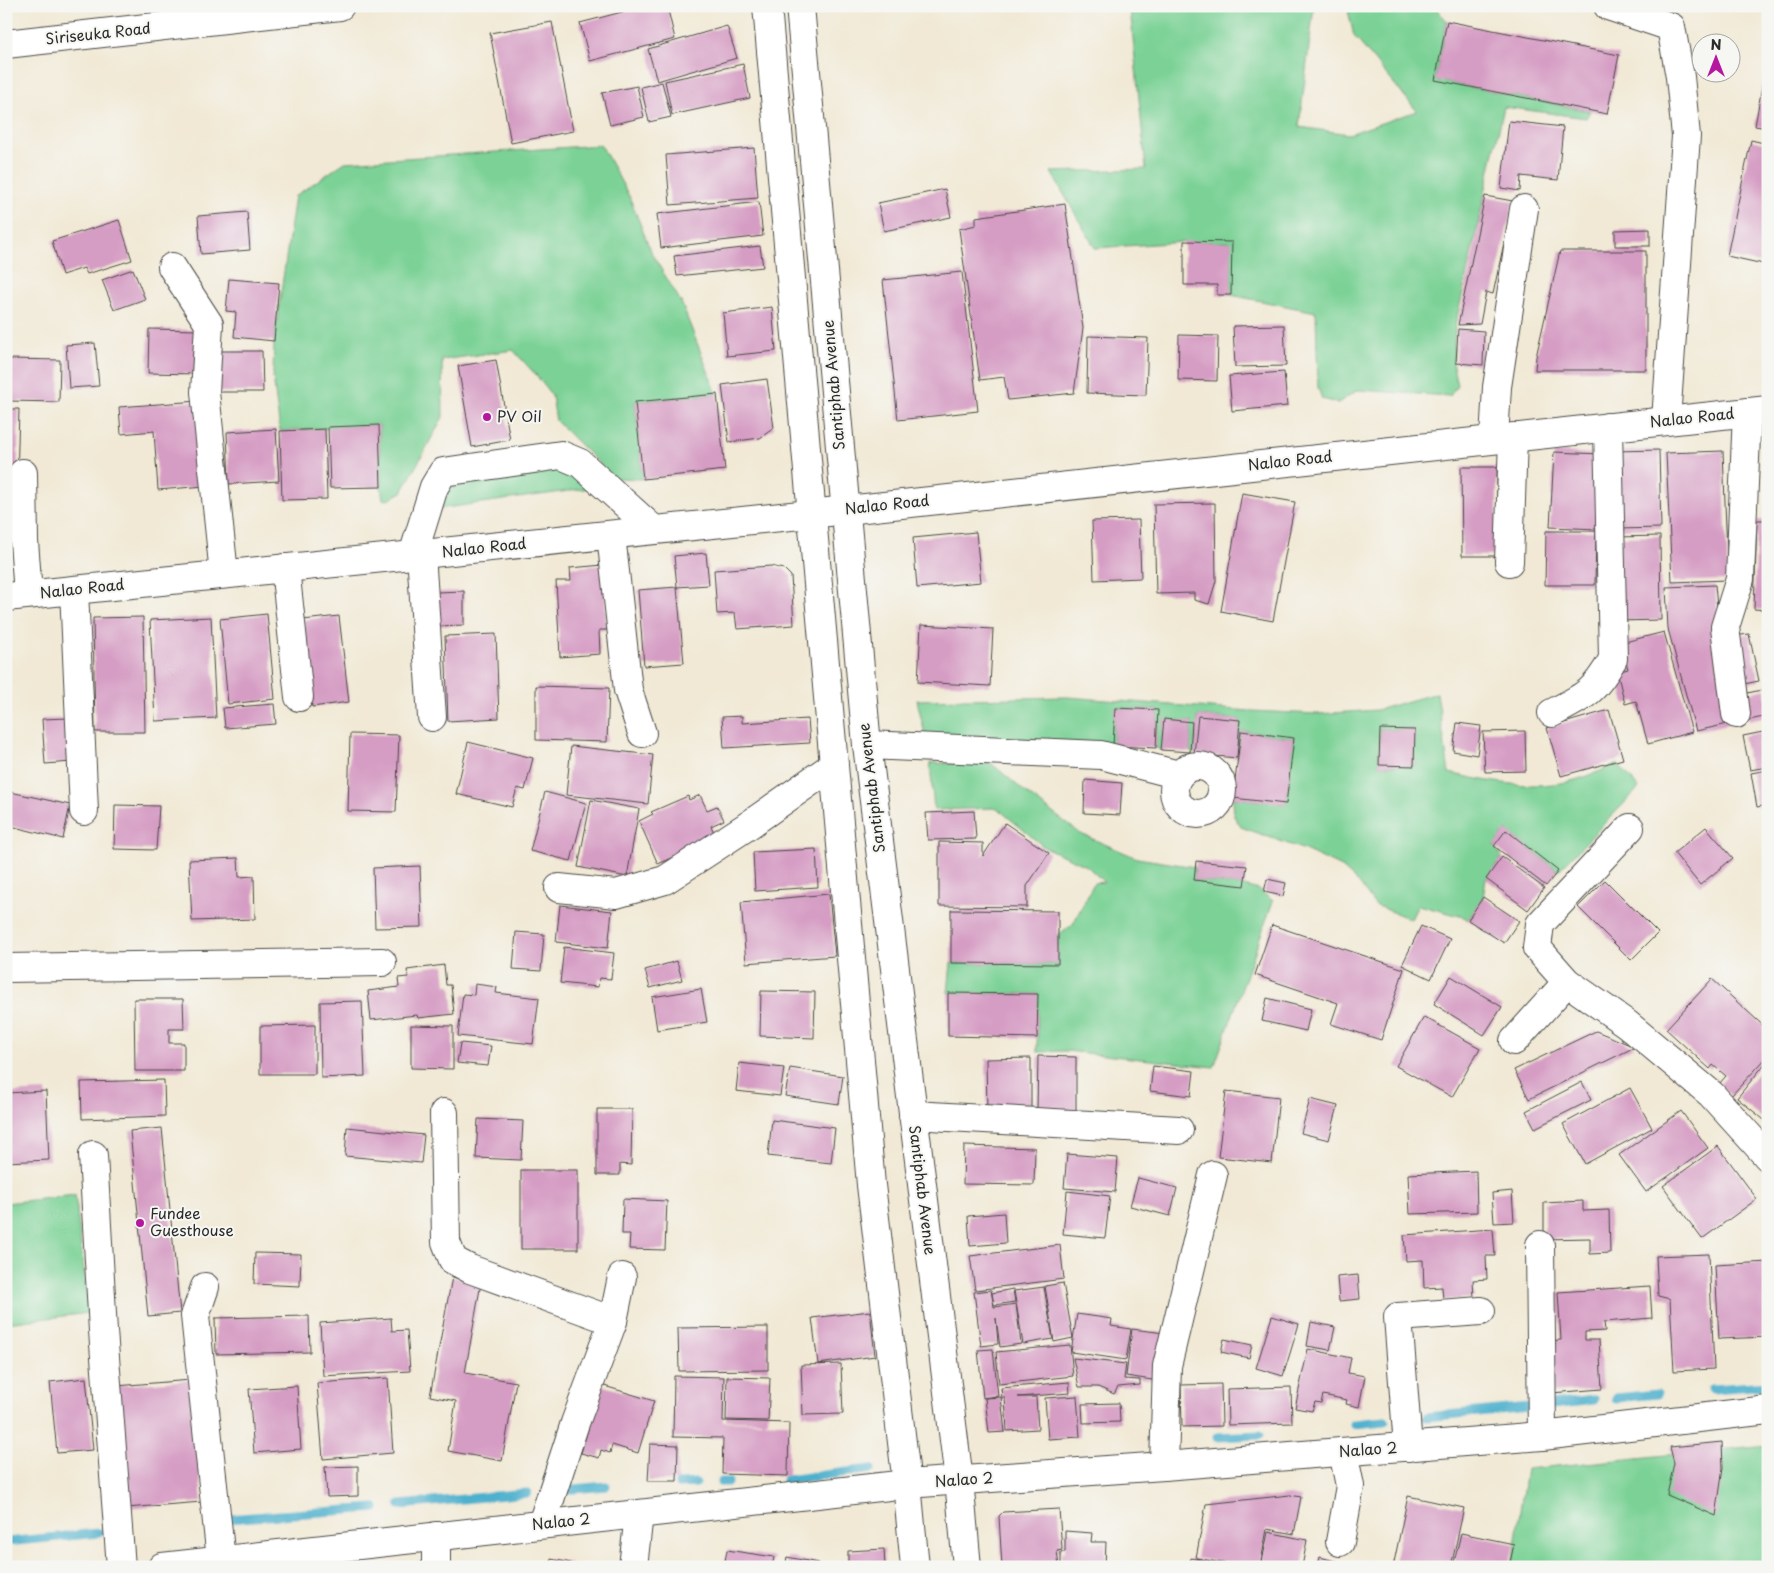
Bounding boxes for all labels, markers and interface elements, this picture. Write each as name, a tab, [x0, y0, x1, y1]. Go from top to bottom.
street label: Siriseuka Road	[44, 16, 152, 49]
north arrow	[1692, 32, 1742, 82]
text: N	[1710, 34, 1722, 55]
street label: Santiphab Avenue	[815, 319, 850, 451]
street label: Nalao Road	[1649, 401, 1735, 432]
place label: PV Oil	[497, 404, 542, 427]
marker: PV Oil	[481, 411, 493, 423]
street label: Nalao Road	[1247, 444, 1333, 475]
street label: Nalao Road	[844, 488, 930, 519]
street label: Nalao Road	[441, 531, 527, 562]
street label: Nalao Road	[39, 572, 125, 603]
street label: Santiphab Avenue	[851, 722, 890, 854]
street label: Santiphab Avenue	[904, 1124, 943, 1256]
place label: Fundee Guesthouse	[150, 1201, 234, 1241]
marker: Fundee Guesthouse	[134, 1217, 146, 1229]
street label: Nalao 2	[1338, 1435, 1398, 1462]
street label: Nalao 2	[934, 1465, 994, 1492]
street label: Nalao 2	[531, 1506, 591, 1535]

